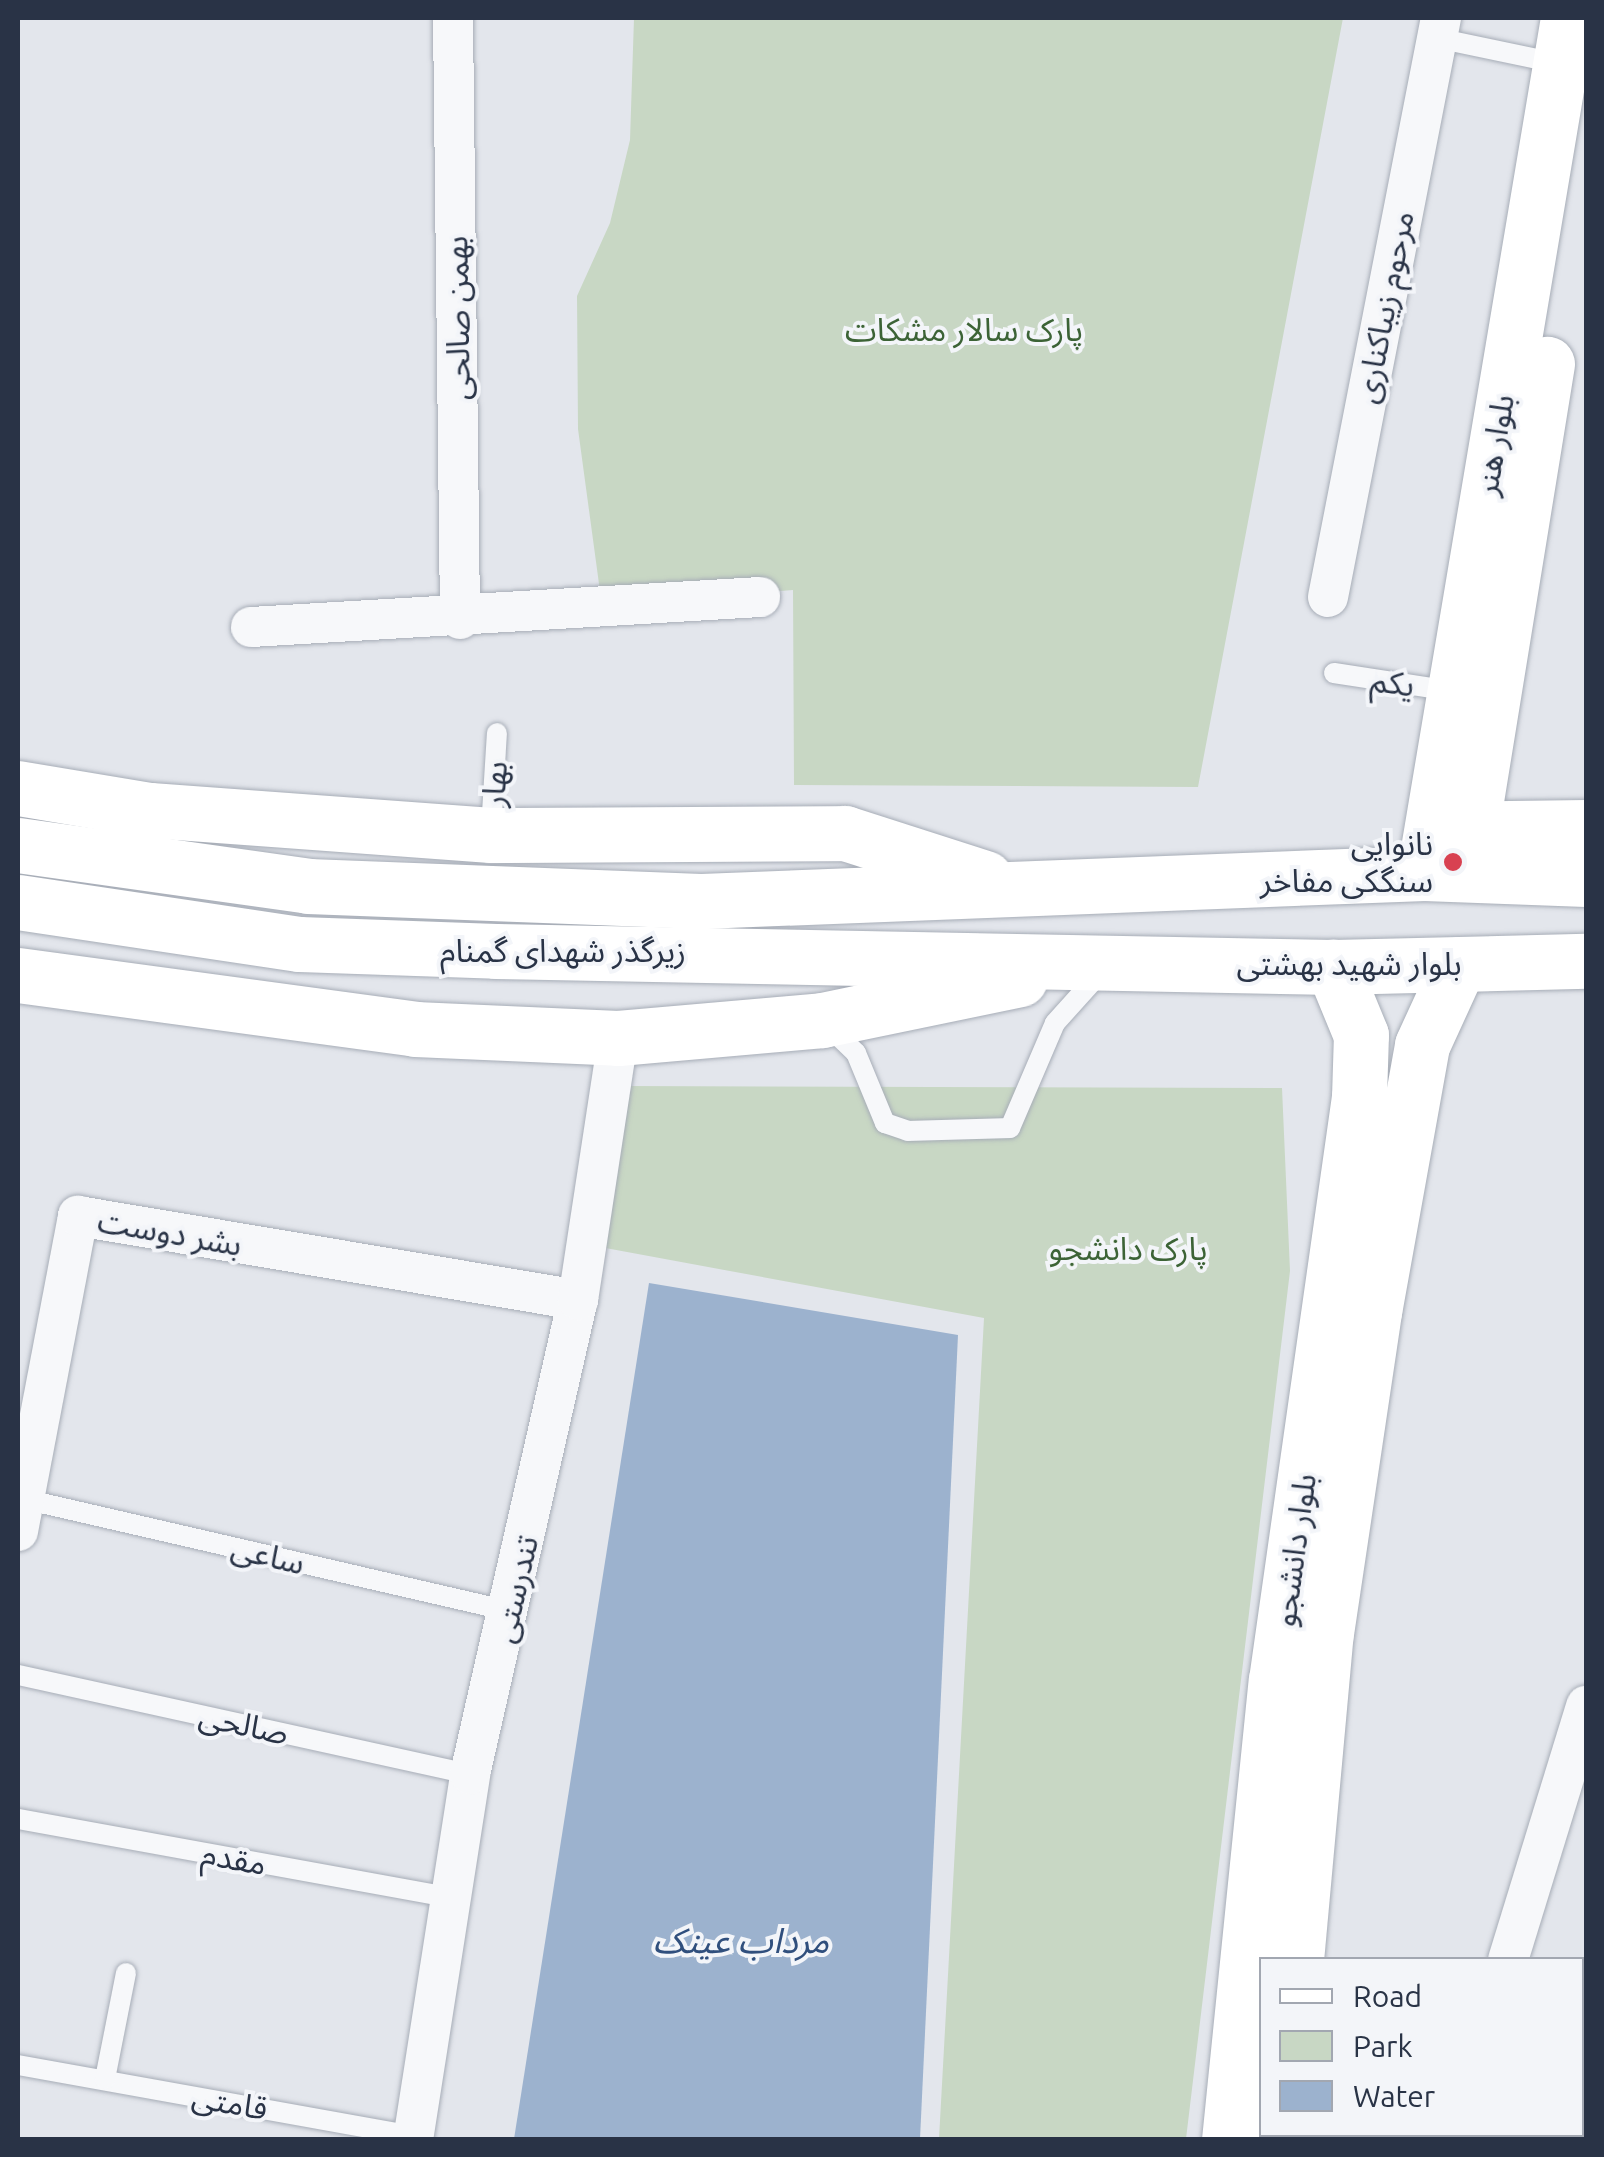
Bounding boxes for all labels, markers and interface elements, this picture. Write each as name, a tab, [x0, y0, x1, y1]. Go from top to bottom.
street label: مرحوم زیباکناری	[1347, 208, 1421, 406]
street label: بهمن صالحی	[436, 235, 478, 401]
park label: پارک سالار مشکات	[845, 310, 1083, 348]
street label: بلوار هنر	[1466, 391, 1522, 499]
street label: یکم	[1368, 660, 1418, 704]
street label: بهار	[473, 760, 515, 808]
place label: نانوایی سنگکی مفاخر	[1260, 825, 1433, 900]
marker: نانوایی سنگکی مفاخر	[1442, 851, 1464, 873]
street label: زیرگذر شهدای گمنام	[440, 931, 686, 969]
street label: بلوار شهید بهشتی	[1236, 944, 1462, 982]
street label: بشر دوست	[95, 1200, 245, 1264]
park label: پارک دانشجو	[1049, 1229, 1207, 1267]
street label: بلوار دانشجو	[1264, 1471, 1324, 1629]
street label: ساعی	[228, 1528, 308, 1582]
street label: تندرستی	[484, 1532, 546, 1646]
street label: صالحی	[196, 1696, 292, 1752]
street label: مقدم	[199, 1833, 269, 1883]
water label: مرداب عینک	[653, 1919, 829, 1961]
legend	[1259, 1957, 1584, 2137]
text: Road	[1353, 1979, 1422, 2013]
text: Park	[1353, 2029, 1413, 2063]
street label: قامتی	[189, 2077, 271, 2127]
text: Water	[1353, 2079, 1435, 2113]

